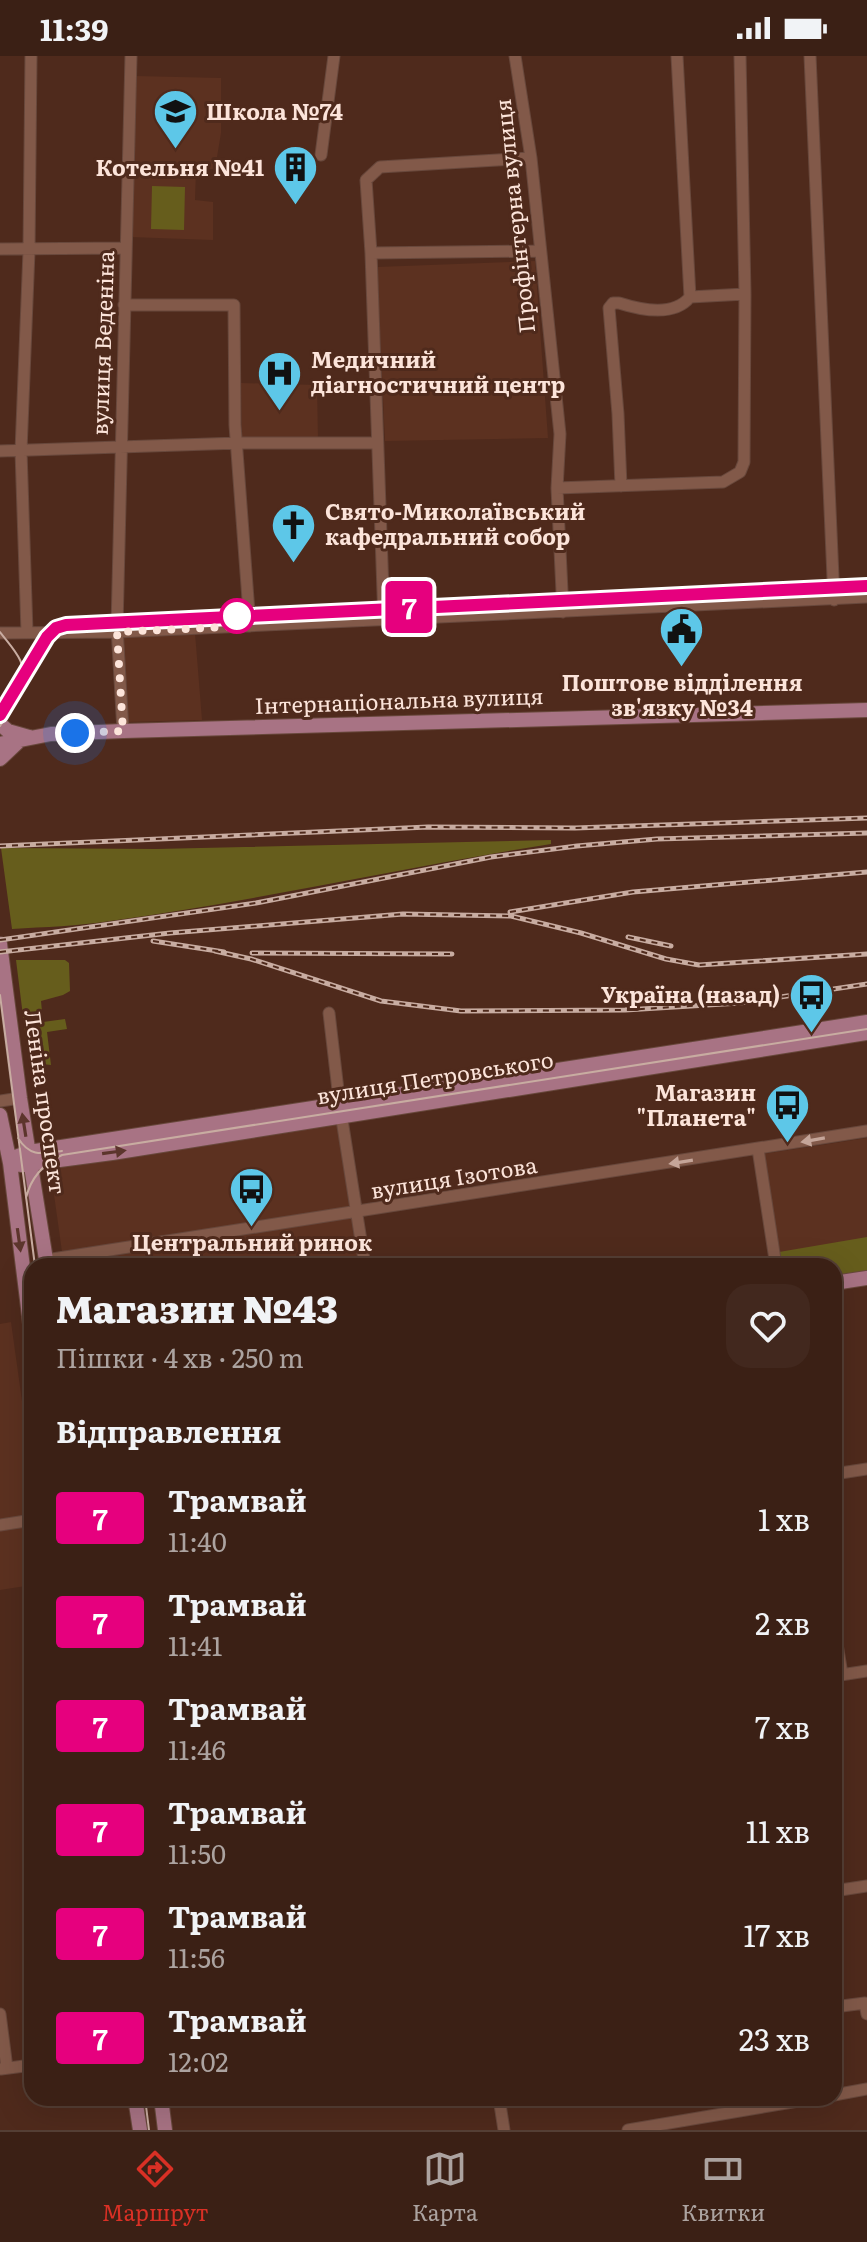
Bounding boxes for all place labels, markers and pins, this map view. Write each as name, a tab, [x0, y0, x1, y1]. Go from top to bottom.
school or university icon: Школа №74	[151, 88, 199, 151]
place label: Школа №74	[206, 94, 343, 127]
building icon: Котельня №41	[271, 144, 319, 207]
place label: Котельня №41	[96, 150, 264, 183]
place label: Медичний діагностичний центр	[311, 342, 565, 400]
hospital icon: Медичний діагностичний центр	[256, 349, 304, 412]
place label: Свято-Миколаївський кафедральний собор	[325, 494, 586, 552]
church icon: Свято-Миколаївський кафедральний собор	[270, 501, 318, 564]
unlabelled marker	[220, 599, 254, 633]
public building icon: Поштове відділення зв'язку №34	[658, 606, 706, 669]
place label: Поштове відділення зв'язку №34	[561, 665, 803, 723]
bus stop icon: Україна (назад)	[787, 971, 835, 1034]
place label: Україна (назад)	[601, 977, 780, 1010]
place label: Магазин "Планета"	[637, 1075, 756, 1133]
bus stop icon: Магазин "Планета"	[763, 1082, 811, 1145]
bus stop icon: Центральний ринок	[228, 1166, 276, 1229]
place label: Центральний ринок	[132, 1225, 373, 1258]

